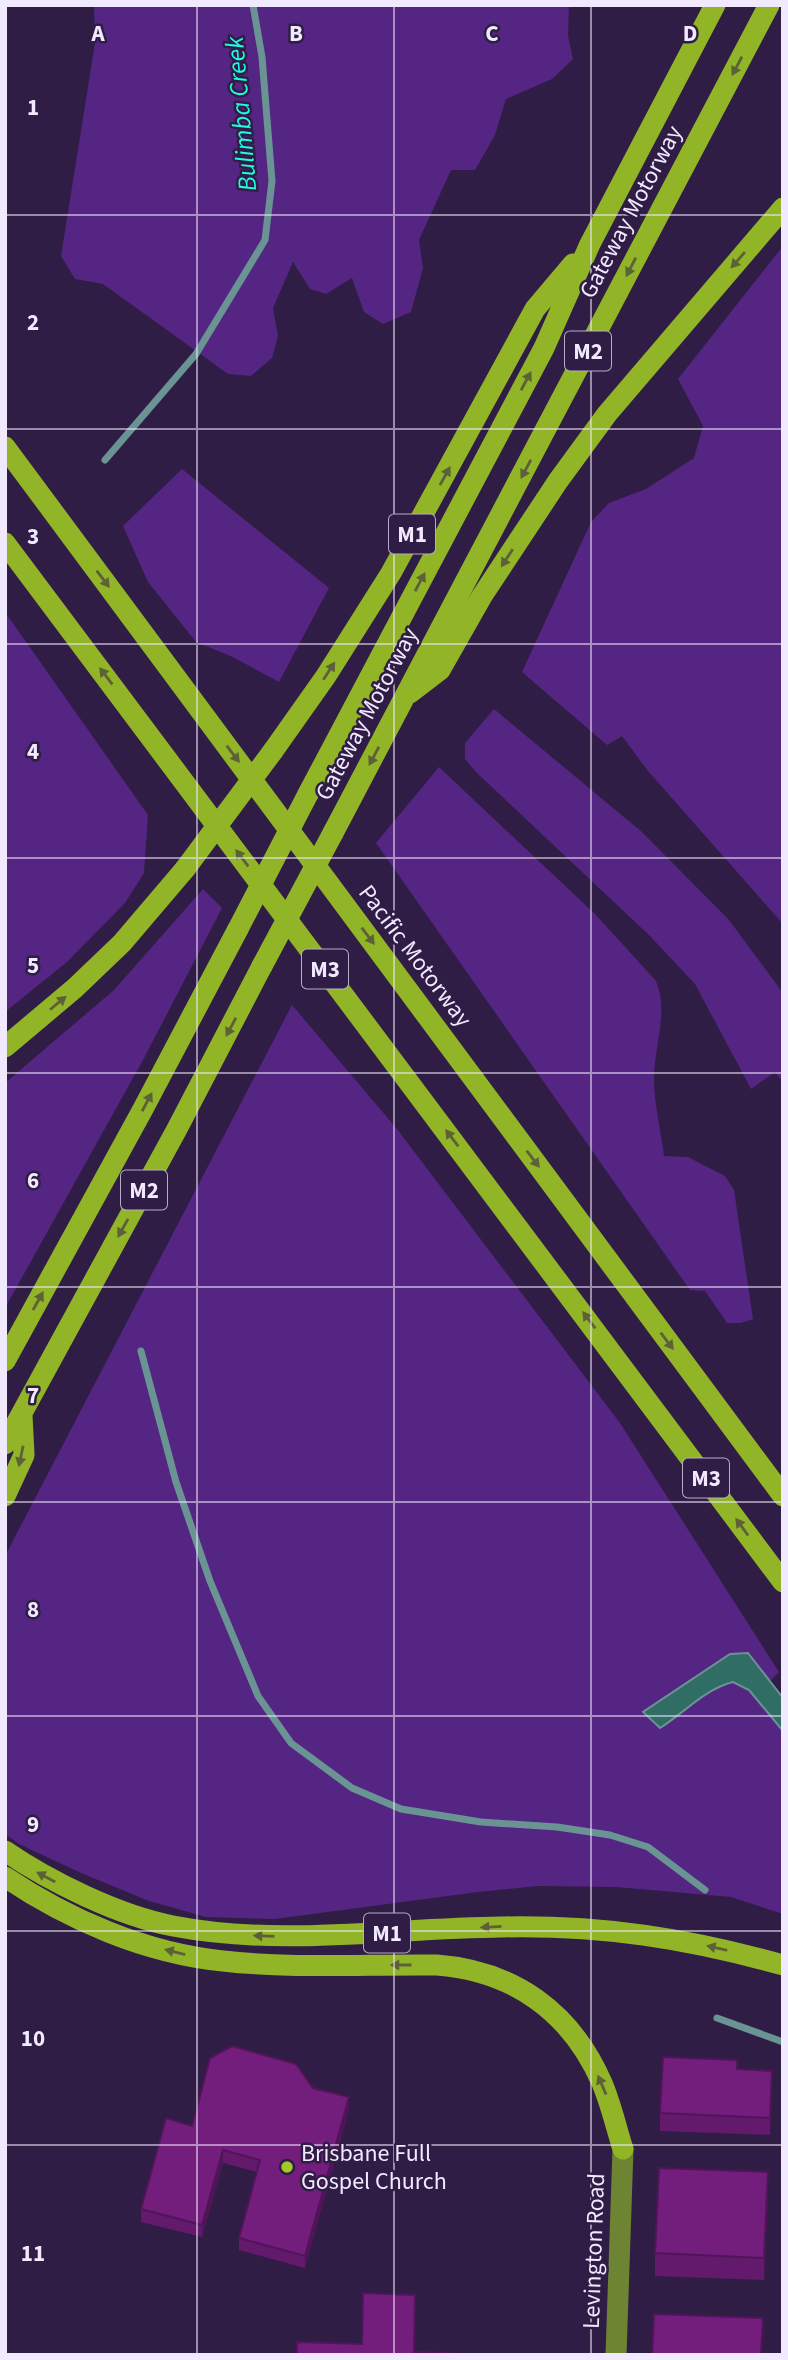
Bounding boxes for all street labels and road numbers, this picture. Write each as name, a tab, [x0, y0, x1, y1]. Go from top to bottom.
street label: Gateway Motorway	[571, 119, 691, 305]
road number: M2	[565, 332, 611, 370]
road number: M1	[389, 514, 435, 554]
street label: Gateway Motorway	[307, 621, 427, 807]
street label: Pacific Motorway	[350, 878, 480, 1034]
road number: M3	[302, 950, 348, 988]
road number: M2	[121, 1170, 167, 1210]
road number: M3	[683, 1458, 729, 1498]
road number: M1	[364, 1914, 410, 1952]
street label: Levington Road	[574, 2172, 614, 2330]

